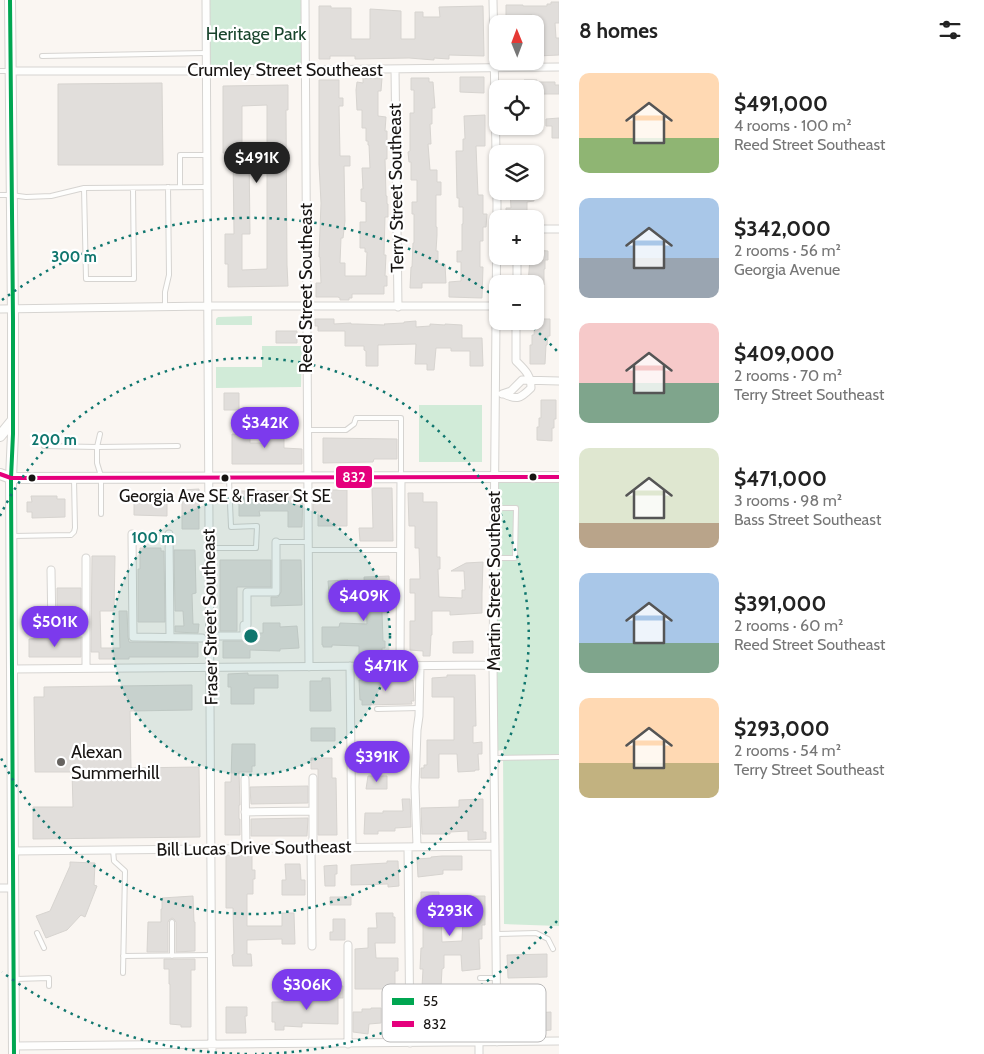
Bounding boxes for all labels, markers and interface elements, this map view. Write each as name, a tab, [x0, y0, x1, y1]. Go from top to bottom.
north arrow	[489, 15, 544, 70]
map controls	[489, 15, 544, 330]
icon: filters	[936, 16, 964, 44]
text: 8 homes	[579, 18, 658, 43]
park label: Heritage Park	[206, 23, 307, 45]
street label: Crumley Street Southeast	[187, 59, 383, 81]
button: locate	[489, 80, 544, 135]
text: $491,000	[734, 91, 828, 116]
icon: home	[619, 93, 679, 153]
street label: Terry Street Southeast	[384, 103, 408, 273]
text: 4 rooms · 100 m²	[734, 116, 851, 135]
text: Reed Street Southeast	[734, 135, 885, 154]
pin: $491K	[222, 142, 292, 184]
button: layers	[489, 145, 544, 200]
text: $491K	[235, 148, 279, 167]
street label: Reed Street Southeast	[295, 203, 317, 373]
button: +	[489, 210, 544, 265]
text: $342,000	[734, 216, 831, 241]
icon: home	[619, 218, 679, 278]
text: 2 rooms · 56 m²	[734, 241, 841, 260]
text: 300 m	[51, 248, 97, 266]
text: Georgia Avenue	[734, 260, 840, 279]
button: −	[489, 275, 544, 330]
text: $409,000	[734, 341, 835, 366]
icon: home	[619, 343, 679, 403]
text: 2 rooms · 70 m²	[734, 366, 842, 385]
text: Terry Street Southeast	[734, 385, 884, 404]
pin: $342K	[230, 406, 300, 449]
text: $342K	[242, 413, 288, 432]
text: 200 m	[31, 431, 77, 449]
line badge: 832	[335, 465, 373, 489]
text: $471,000	[734, 466, 827, 491]
text: 832	[342, 468, 366, 486]
icon: home	[619, 468, 679, 528]
unlabelled marker	[528, 472, 538, 482]
unlabelled marker	[27, 473, 37, 483]
marker: Georgia Ave SE & Fraser St SE	[220, 473, 230, 483]
place label: Georgia Ave SE & Fraser St SE	[119, 486, 331, 506]
street label: Martin Street Southeast	[483, 491, 505, 671]
text: 3 rooms · 98 m²	[734, 491, 842, 510]
text: Bass Street Southeast	[734, 510, 881, 529]
text: 100 m	[131, 529, 175, 547]
street label: Fraser Street Southeast	[197, 529, 223, 705]
pin: $409K	[329, 580, 399, 622]
text: $409K	[339, 586, 389, 605]
text: $391,000	[734, 591, 826, 616]
icon: home	[619, 593, 679, 653]
pin: $501K	[20, 606, 90, 648]
text: $501K	[32, 612, 78, 631]
text: 2 rooms · 60 m²	[734, 616, 843, 635]
centre of rings	[242, 627, 260, 645]
text: Reed Street Southeast	[734, 635, 885, 654]
pin: $471K	[351, 650, 421, 692]
text: $471K	[364, 656, 408, 675]
text: $293,000	[734, 716, 830, 741]
icon: home	[619, 718, 679, 778]
pin: $391K	[342, 740, 412, 783]
place label: Alexan Summerhill	[71, 741, 160, 784]
text: 2 rooms · 54 m²	[734, 741, 841, 760]
text: $391K	[356, 747, 398, 766]
marker: Alexan Summerhill	[55, 756, 67, 768]
text: Terry Street Southeast	[734, 760, 884, 779]
street label: Bill Lucas Drive Southeast	[156, 835, 352, 861]
pin: $293K	[415, 894, 485, 937]
text: $293K	[427, 901, 473, 920]
pin: $306K	[272, 968, 342, 1011]
text: $306K	[283, 975, 331, 994]
legend	[382, 984, 546, 1042]
text: 55	[423, 992, 438, 1010]
text: 832	[423, 1015, 446, 1033]

